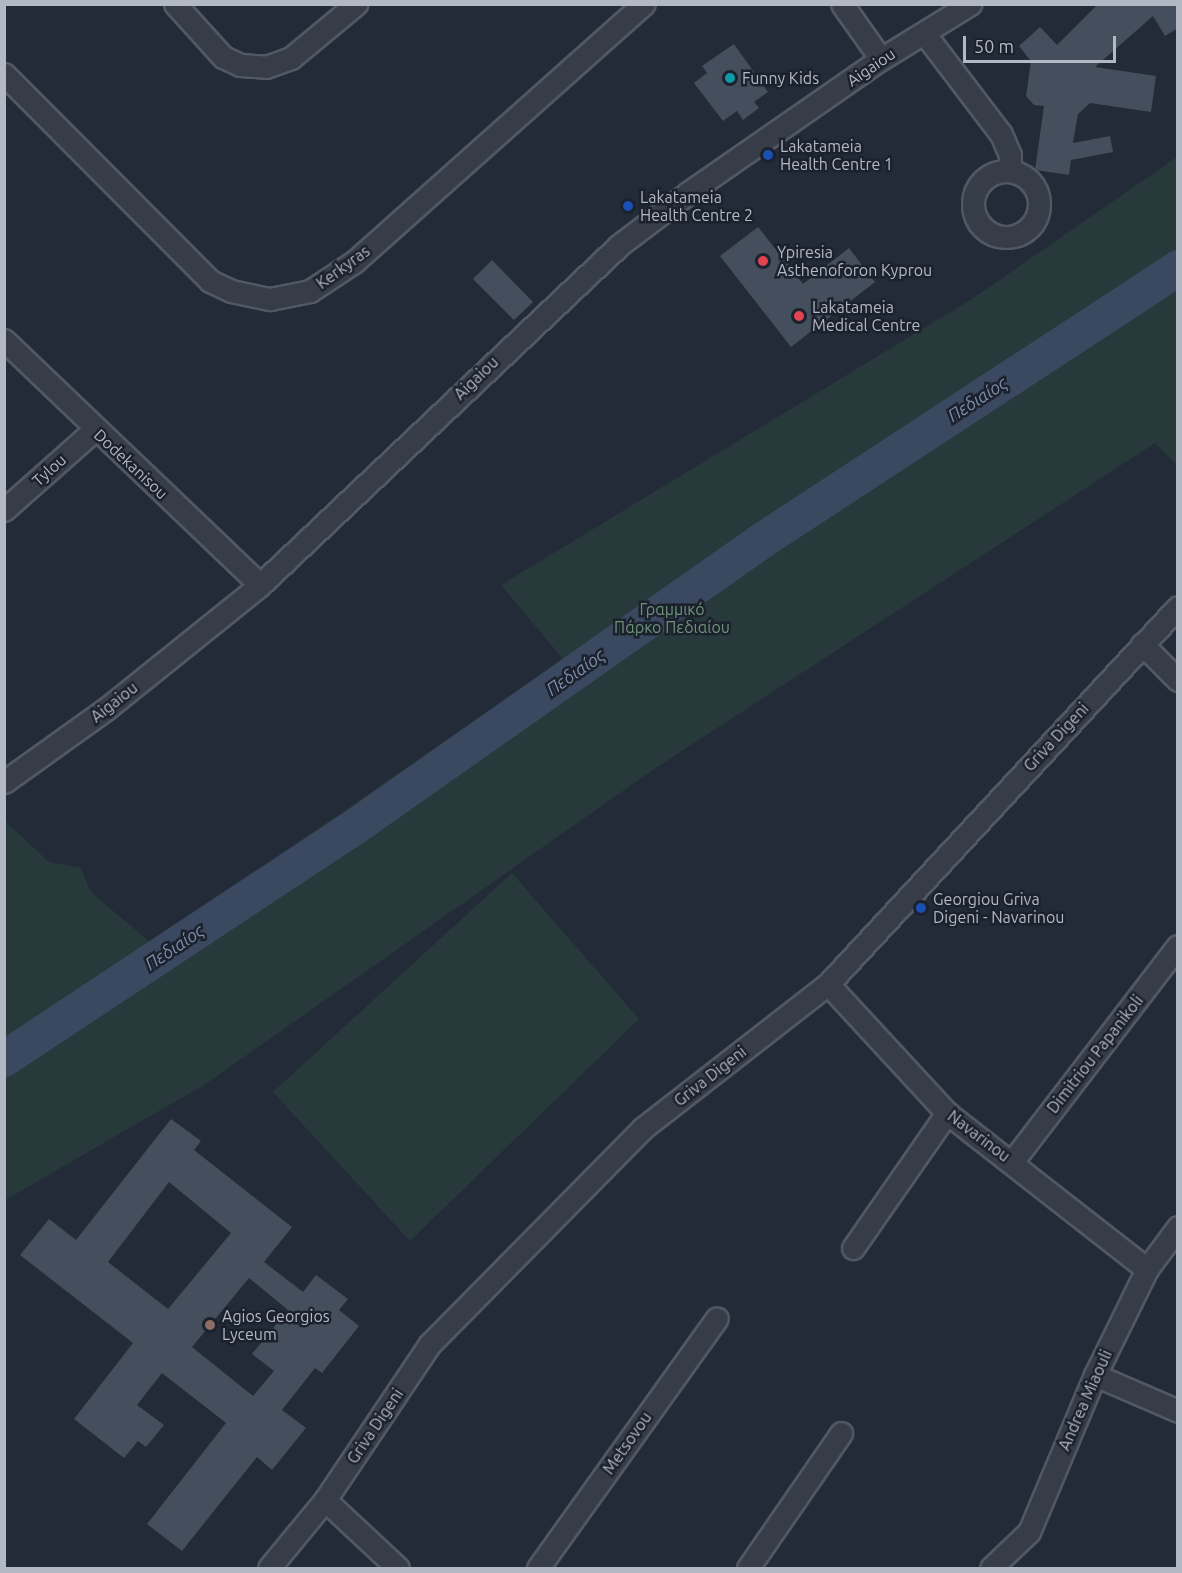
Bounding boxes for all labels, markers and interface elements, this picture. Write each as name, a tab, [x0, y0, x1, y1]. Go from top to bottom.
scale bar	[966, 24, 1119, 62]
text: 50 m	[974, 36, 1014, 56]
street label: Aigaiou	[843, 44, 899, 90]
place label: Funny Kids	[742, 68, 819, 88]
marker: Funny Kids	[723, 71, 737, 85]
place label: Lakatameia Health Centre 1	[780, 136, 893, 174]
marker: Lakatameia Health Centre 1	[761, 148, 775, 162]
place label: Lakatameia Health Centre 2	[640, 187, 753, 225]
marker: Lakatameia Health Centre 2	[621, 199, 635, 213]
street label: Kerkyras	[312, 241, 374, 293]
place label: Ypiresia Asthenoforon Kyprou	[777, 242, 932, 280]
marker: Ypiresia Asthenoforon Kyprou	[754, 252, 772, 270]
place label: Lakatameia Medical Centre	[812, 297, 920, 335]
marker: Lakatameia Medical Centre	[790, 307, 808, 325]
street label: Aigaiou	[450, 352, 502, 404]
water label: Πεδιαίος	[943, 372, 1011, 426]
street label: Dodekanisou	[90, 425, 172, 503]
street label: Tylou	[28, 450, 70, 490]
park label: Γραμμικό Πάρκο Πεδιαίου	[614, 599, 730, 637]
water label: Πεδιαίος	[542, 644, 608, 700]
street label: Aigaiou	[87, 678, 141, 726]
street label: Griva Digeni	[1020, 699, 1092, 775]
place label: Georgiou Griva Digeni - Navarinou	[933, 889, 1064, 927]
marker: Georgiou Griva Digeni - Navarinou	[914, 901, 928, 915]
water label: Πεδιαίος	[140, 920, 208, 974]
street label: Dimitriou Papanikoli	[1043, 991, 1147, 1117]
street label: Griva Digeni	[670, 1042, 750, 1110]
street label: Navarinou	[944, 1106, 1014, 1166]
place label: Agios Georgios Lyceum	[222, 1306, 330, 1344]
marker: Agios Georgios Lyceum	[203, 1318, 217, 1332]
street label: Andrea Miaouli	[1054, 1347, 1116, 1453]
street label: Griva Digeni	[343, 1385, 407, 1467]
street label: Metsovou	[599, 1408, 655, 1478]

